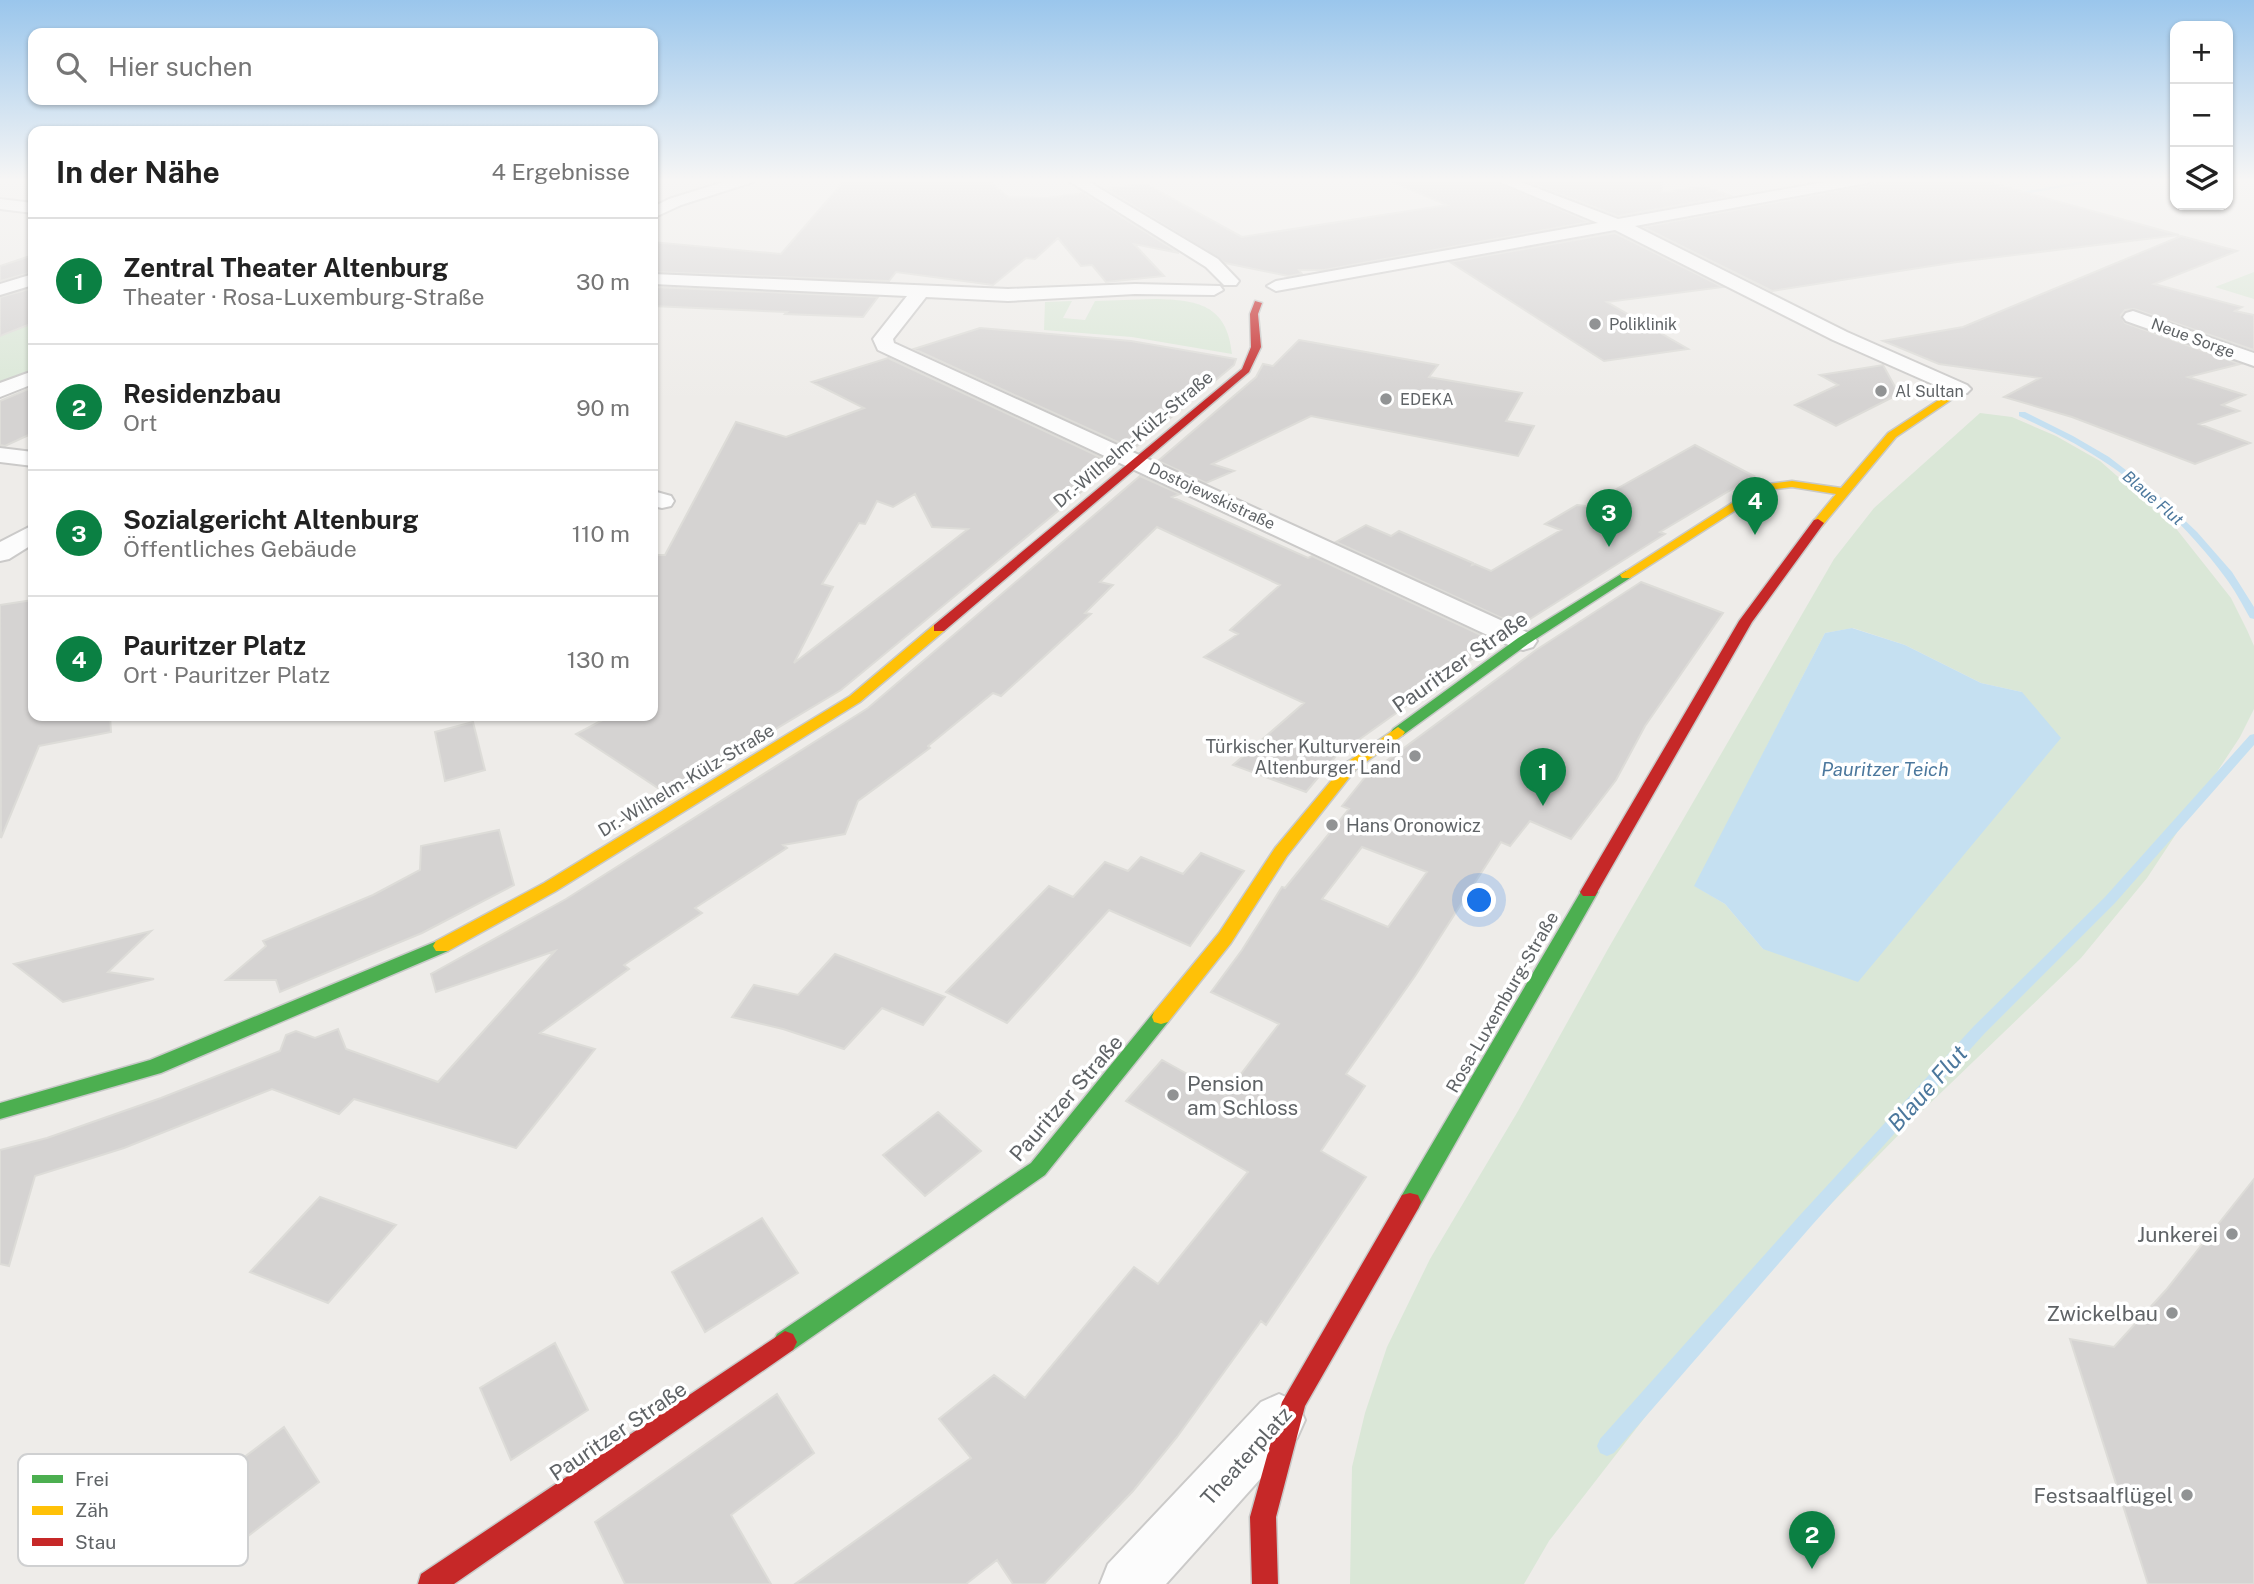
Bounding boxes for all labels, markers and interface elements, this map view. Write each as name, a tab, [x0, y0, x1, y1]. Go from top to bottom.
map controls	[2170, 21, 2233, 210]
button: +	[2170, 21, 2233, 84]
search box	[28, 28, 658, 105]
icon: search	[52, 48, 90, 86]
text: Hier suchen	[108, 51, 253, 82]
button: −	[2170, 84, 2233, 147]
button: layers	[2170, 147, 2233, 210]
text: In der Nähe	[56, 154, 220, 190]
text: 4 Ergebnisse	[491, 158, 630, 185]
text: Zentral Theater Altenburg	[123, 252, 448, 283]
text: 1	[74, 268, 84, 295]
text: 30 m	[576, 268, 630, 295]
text: Theater · Rosa-Luxemburg-Straße	[123, 283, 485, 310]
street label: Neue Sorge	[2149, 314, 2237, 362]
place label: Poliklinik	[1609, 315, 1677, 334]
marker: Poliklinik	[1587, 316, 1603, 332]
street label: Dr.-Wilhelm-Külz-Straße	[1049, 366, 1217, 512]
text: Residenzbau	[123, 378, 281, 409]
place label: Al Sultan	[1895, 382, 1964, 401]
marker: Al Sultan	[1873, 383, 1889, 399]
place label: EDEKA	[1400, 390, 1454, 409]
marker: EDEKA	[1378, 391, 1394, 407]
text: 2	[72, 394, 86, 421]
text: 90 m	[576, 394, 630, 421]
text: Ort	[123, 409, 157, 436]
street label: Dostojewskistraße	[1146, 458, 1278, 534]
water label: Blaue Flut	[2119, 467, 2187, 529]
pin: 4	[1732, 477, 1778, 535]
pin: 3	[1586, 489, 1632, 547]
text: Sozialgericht Altenburg	[123, 504, 419, 535]
text: 3	[71, 520, 87, 547]
text: 110 m	[572, 520, 630, 547]
text: Öffentliches Gebäude	[123, 535, 357, 562]
street label: Pauritzer Straße	[1388, 606, 1532, 718]
text: Pauritzer Platz	[123, 630, 306, 661]
text: 4	[71, 646, 87, 673]
text: 130 m	[567, 646, 630, 673]
text: Ort · Pauritzer Platz	[123, 661, 330, 688]
street label: Dr.-Wilhelm-Külz-Straße	[594, 719, 778, 841]
place label: Türkischer Kulturverein Altenburger Land	[1205, 736, 1401, 778]
marker: Türkischer Kulturverein Altenburger Land	[1407, 748, 1423, 764]
pin: 1	[1520, 748, 1566, 806]
water label: Pauritzer Teich	[1821, 758, 1949, 780]
place label: Hans Oronowicz	[1346, 815, 1481, 836]
marker: Hans Oronowicz	[1324, 817, 1340, 833]
your location	[1462, 883, 1496, 917]
street label: Rosa-Luxemburg-Straße	[1442, 908, 1562, 1096]
street label: Pauritzer Straße	[1004, 1030, 1128, 1166]
water label: Blaue Flut	[1882, 1039, 1973, 1136]
place label: Pension am Schloss	[1187, 1071, 1298, 1120]
marker: Pension am Schloss	[1165, 1087, 1181, 1103]
place label: Junkerei	[2137, 1222, 2218, 1247]
marker: Junkerei	[2224, 1226, 2240, 1242]
place label: Zwickelbau	[2046, 1301, 2158, 1326]
marker: Zwickelbau	[2164, 1305, 2180, 1321]
street label: Pauritzer Straße	[545, 1376, 691, 1486]
street label: Theaterplatz	[1195, 1402, 1297, 1510]
legend	[18, 1454, 248, 1566]
text: Frei	[75, 1468, 109, 1490]
place label: Festsaalflügel	[2034, 1483, 2173, 1508]
marker: Festsaalflügel	[2179, 1487, 2195, 1503]
text: Zäh	[75, 1499, 109, 1521]
pin: 2	[1789, 1511, 1835, 1569]
text: Stau	[75, 1531, 116, 1553]

